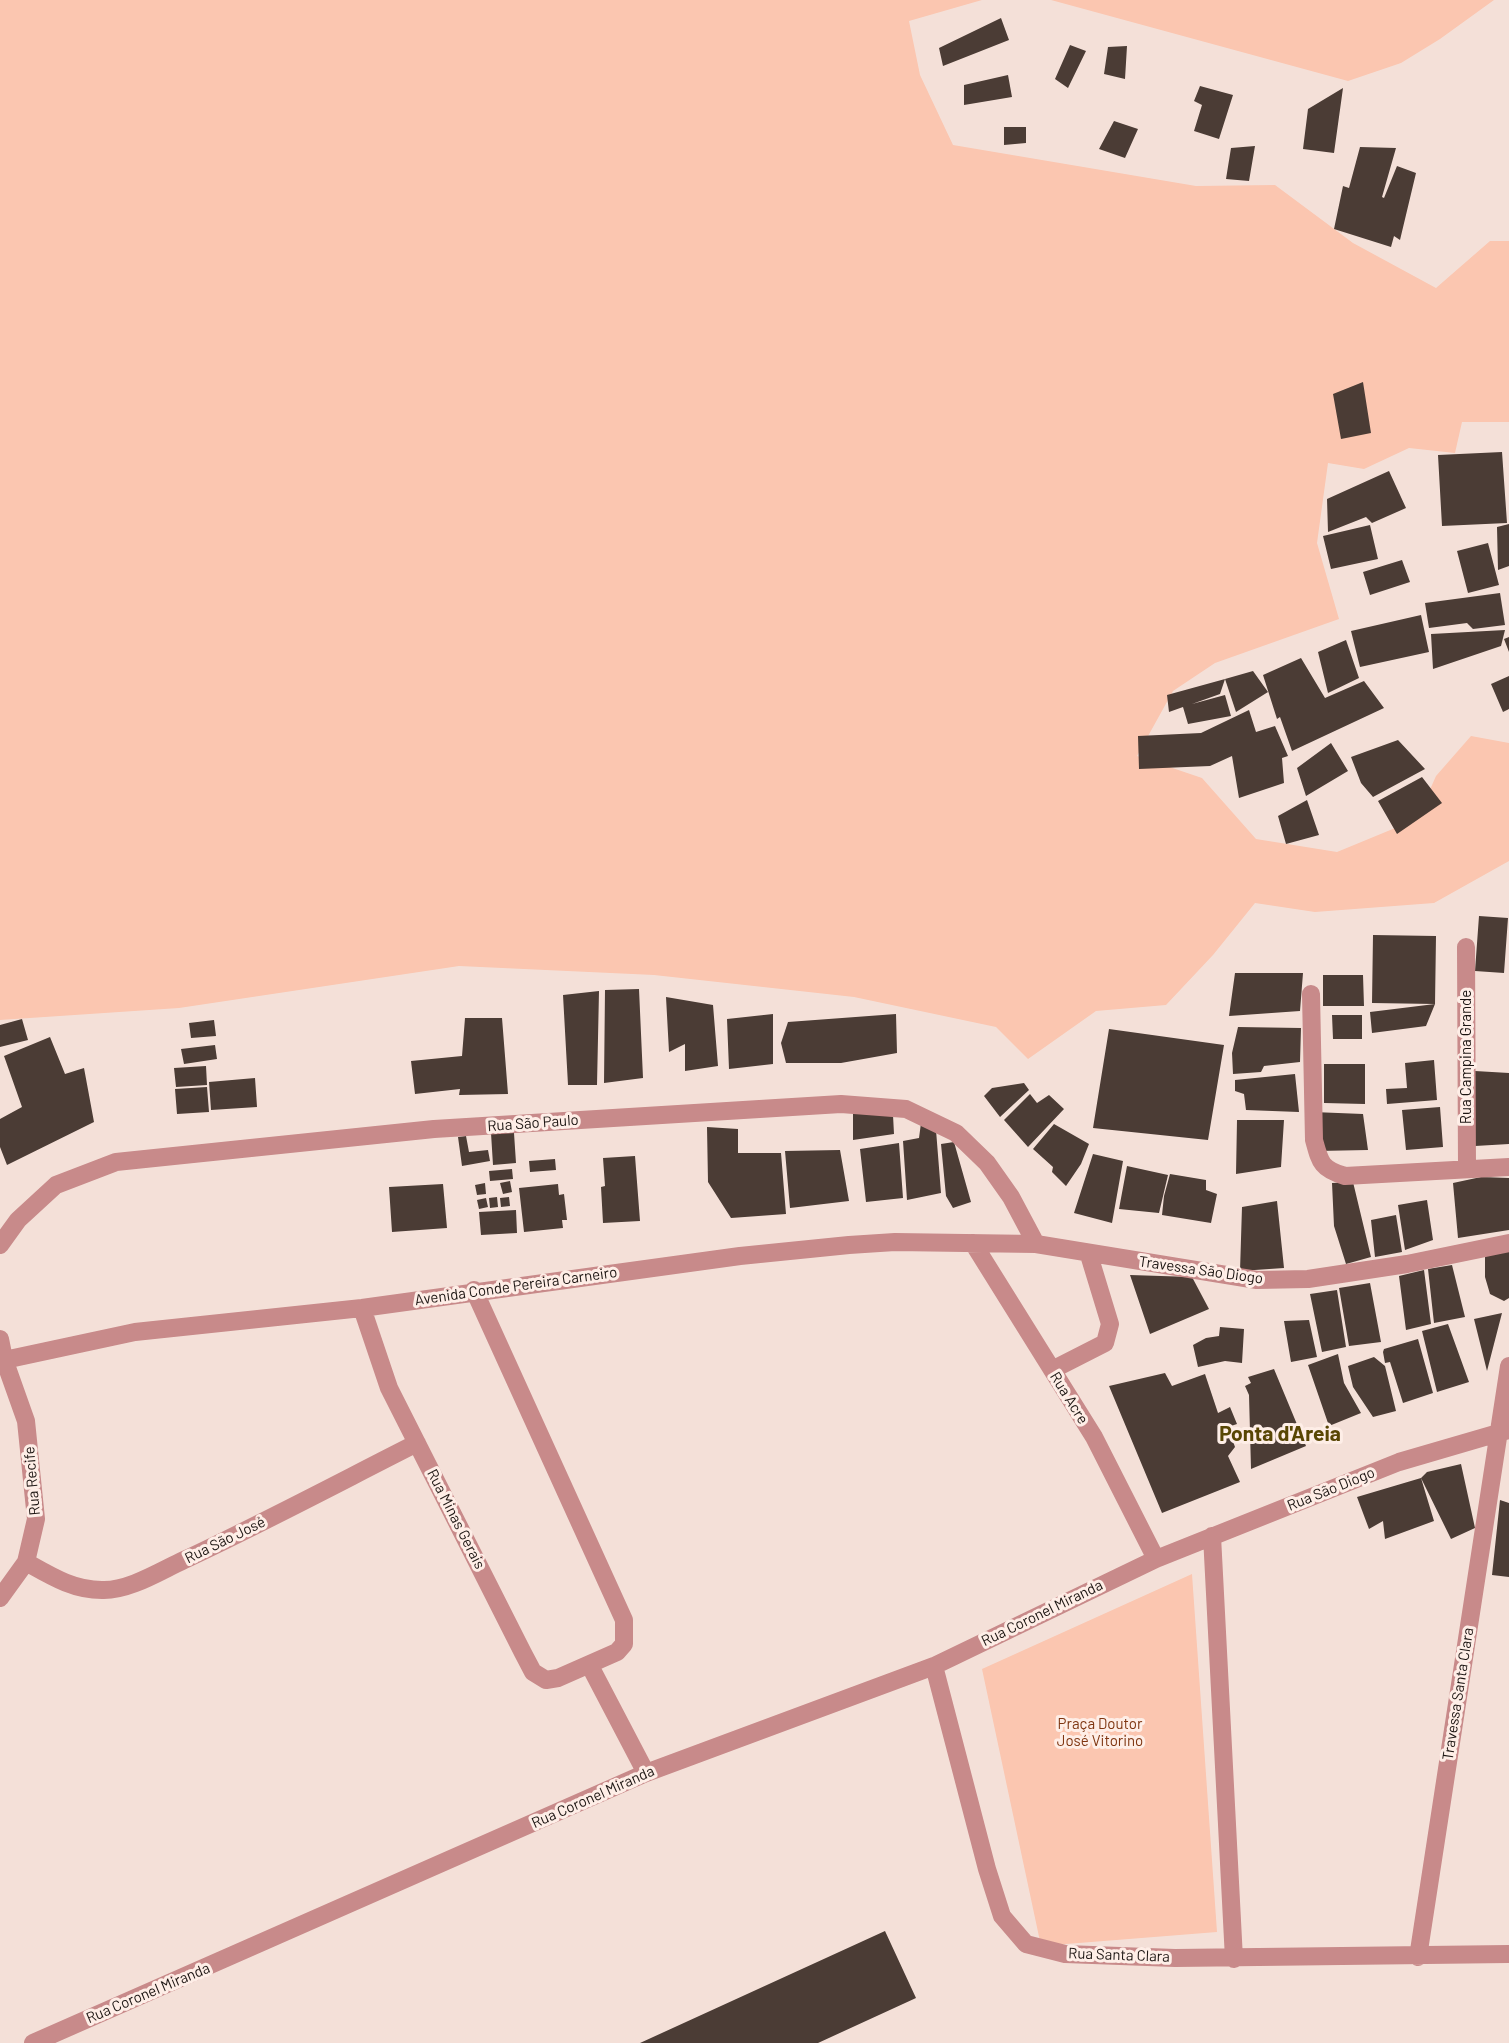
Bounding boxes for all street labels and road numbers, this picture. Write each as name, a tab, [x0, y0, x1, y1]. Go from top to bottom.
street label: Rua Campina Grande	[1457, 990, 1475, 1124]
street label: Rua São Paulo	[487, 1111, 579, 1135]
street label: Travessa São Diogo	[1138, 1252, 1264, 1288]
street label: Avenida Conde Pereira Carneiro	[414, 1263, 618, 1309]
street label: Rua Acre	[1046, 1369, 1092, 1427]
street label: Rua Recife	[20, 1446, 44, 1516]
street label: Rua São Diogo	[1285, 1463, 1377, 1515]
street label: Rua Minas Gerais	[423, 1466, 489, 1572]
street label: Rua São José	[182, 1513, 268, 1567]
street label: Rua Coronel Miranda	[978, 1576, 1106, 1650]
street label: Travessa Santa Clara	[1439, 1626, 1477, 1762]
street label: Rua Coronel Miranda	[529, 1762, 657, 1832]
street label: Rua Santa Clara	[1068, 1944, 1170, 1966]
street label: Rua Coronel Miranda	[83, 1959, 213, 2027]

